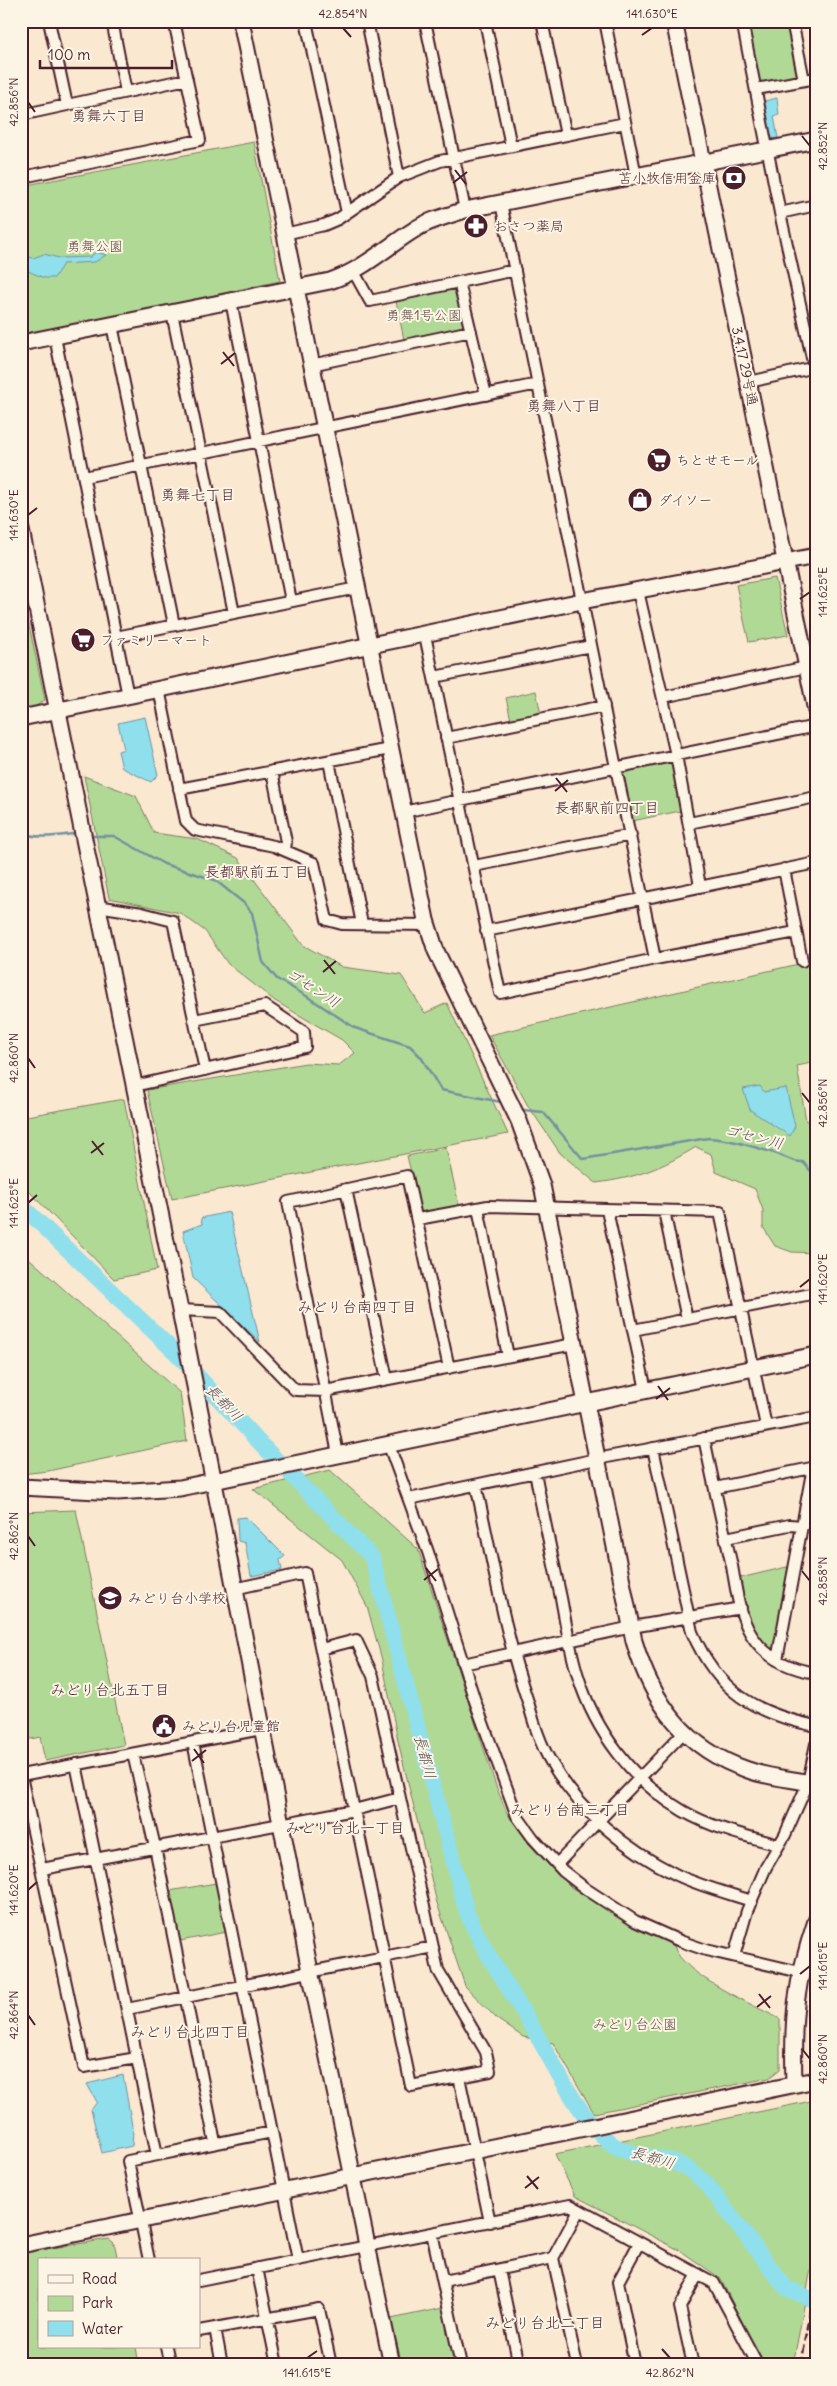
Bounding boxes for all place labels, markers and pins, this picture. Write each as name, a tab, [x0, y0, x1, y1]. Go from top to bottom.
bank icon: 苫小牧信用金庫	[721, 165, 747, 191]
place label: 苫小牧信用金庫	[618, 169, 716, 187]
pharmacy icon: おさつ薬局	[463, 213, 489, 239]
place label: おさつ薬局	[494, 217, 564, 235]
supermarket icon: ちとせモール	[646, 447, 672, 473]
place label: ちとせモール	[676, 451, 759, 469]
shop icon: ダイソー	[627, 487, 653, 513]
place label: ダイソー	[658, 491, 713, 509]
supermarket icon: ファミリーマート	[70, 627, 96, 653]
place label: ファミリーマート	[100, 631, 212, 649]
school or university icon: みどり台小学校	[97, 1585, 123, 1611]
place label: みどり台小学校	[128, 1589, 226, 1607]
public building icon: みどり台児童館	[151, 1713, 177, 1739]
place label: みどり台児童館	[182, 1717, 280, 1735]

